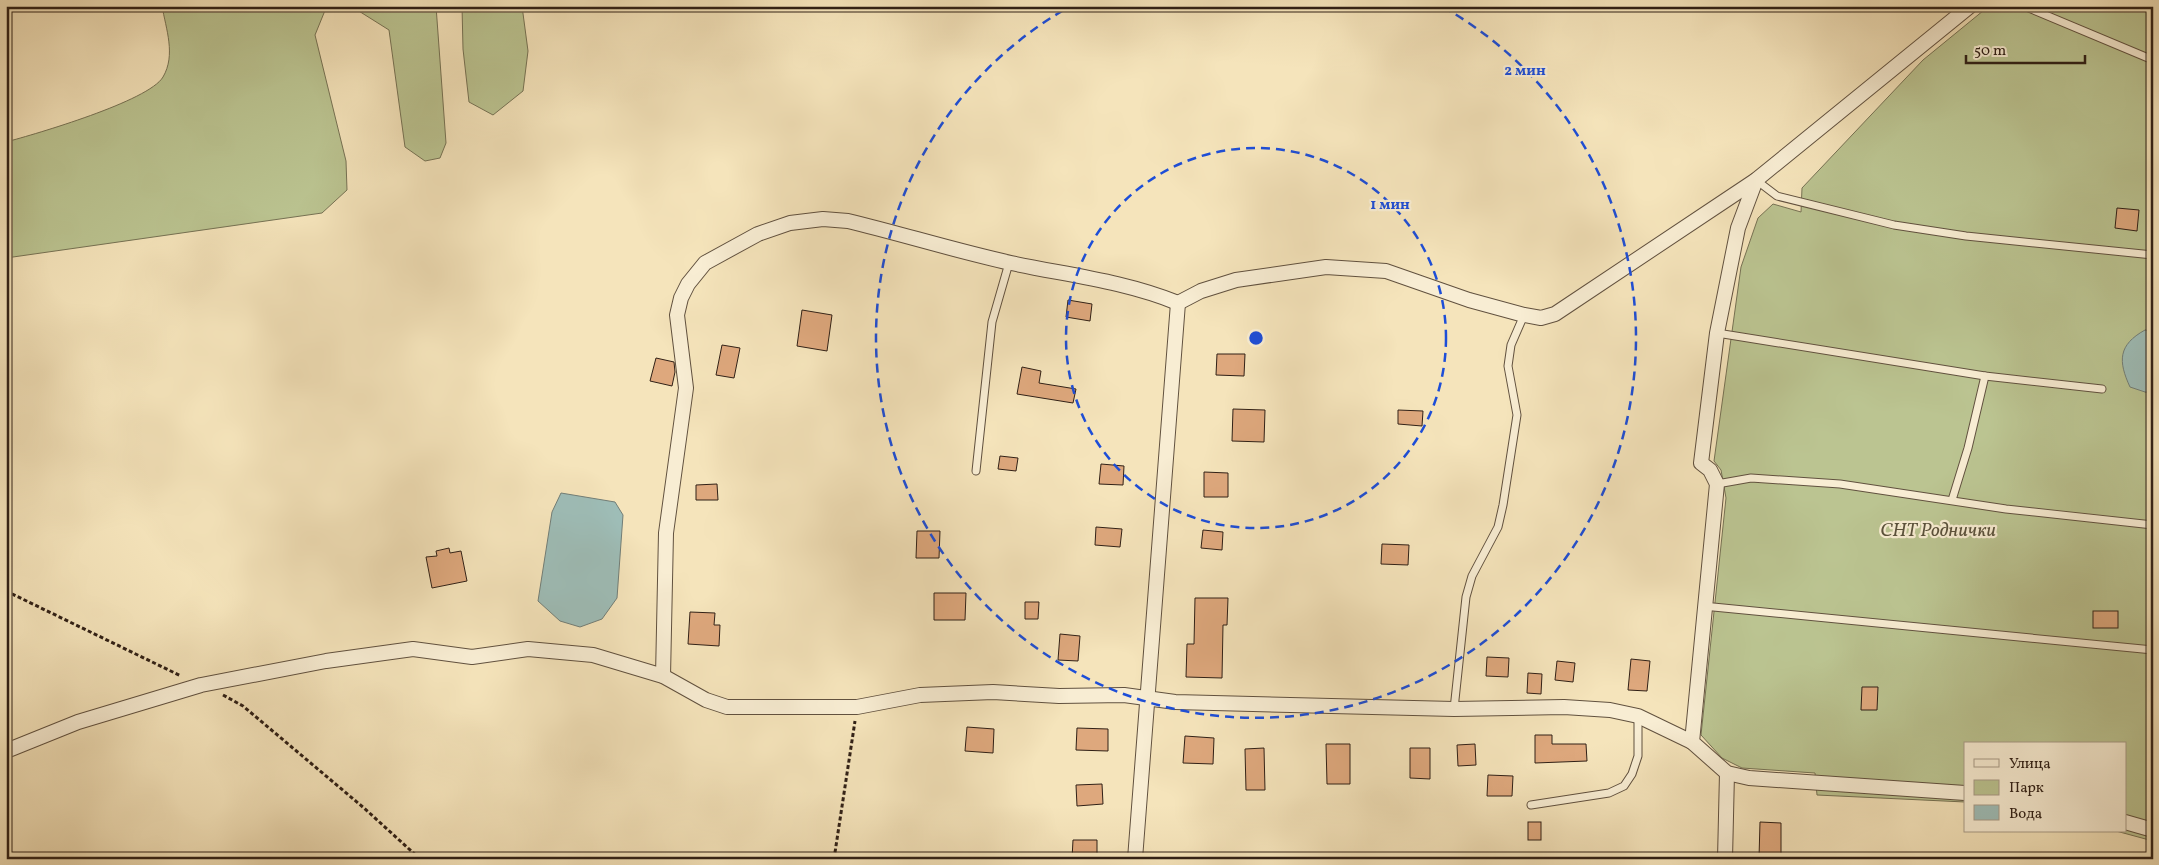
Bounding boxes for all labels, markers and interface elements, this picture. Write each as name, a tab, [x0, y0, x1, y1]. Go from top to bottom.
scale bar	[1966, 32, 2085, 64]
text: 50 m	[1974, 41, 2006, 62]
text: 2 мин	[1504, 61, 1546, 82]
text: 1 мин	[1370, 195, 1410, 216]
centre of rings	[1247, 329, 1265, 347]
park label: СНТ Роднички	[1880, 518, 1996, 544]
legend	[1964, 742, 2126, 832]
text: Улица	[2009, 754, 2051, 775]
text: Парк	[2009, 778, 2044, 799]
text: Вода	[2009, 804, 2042, 825]

